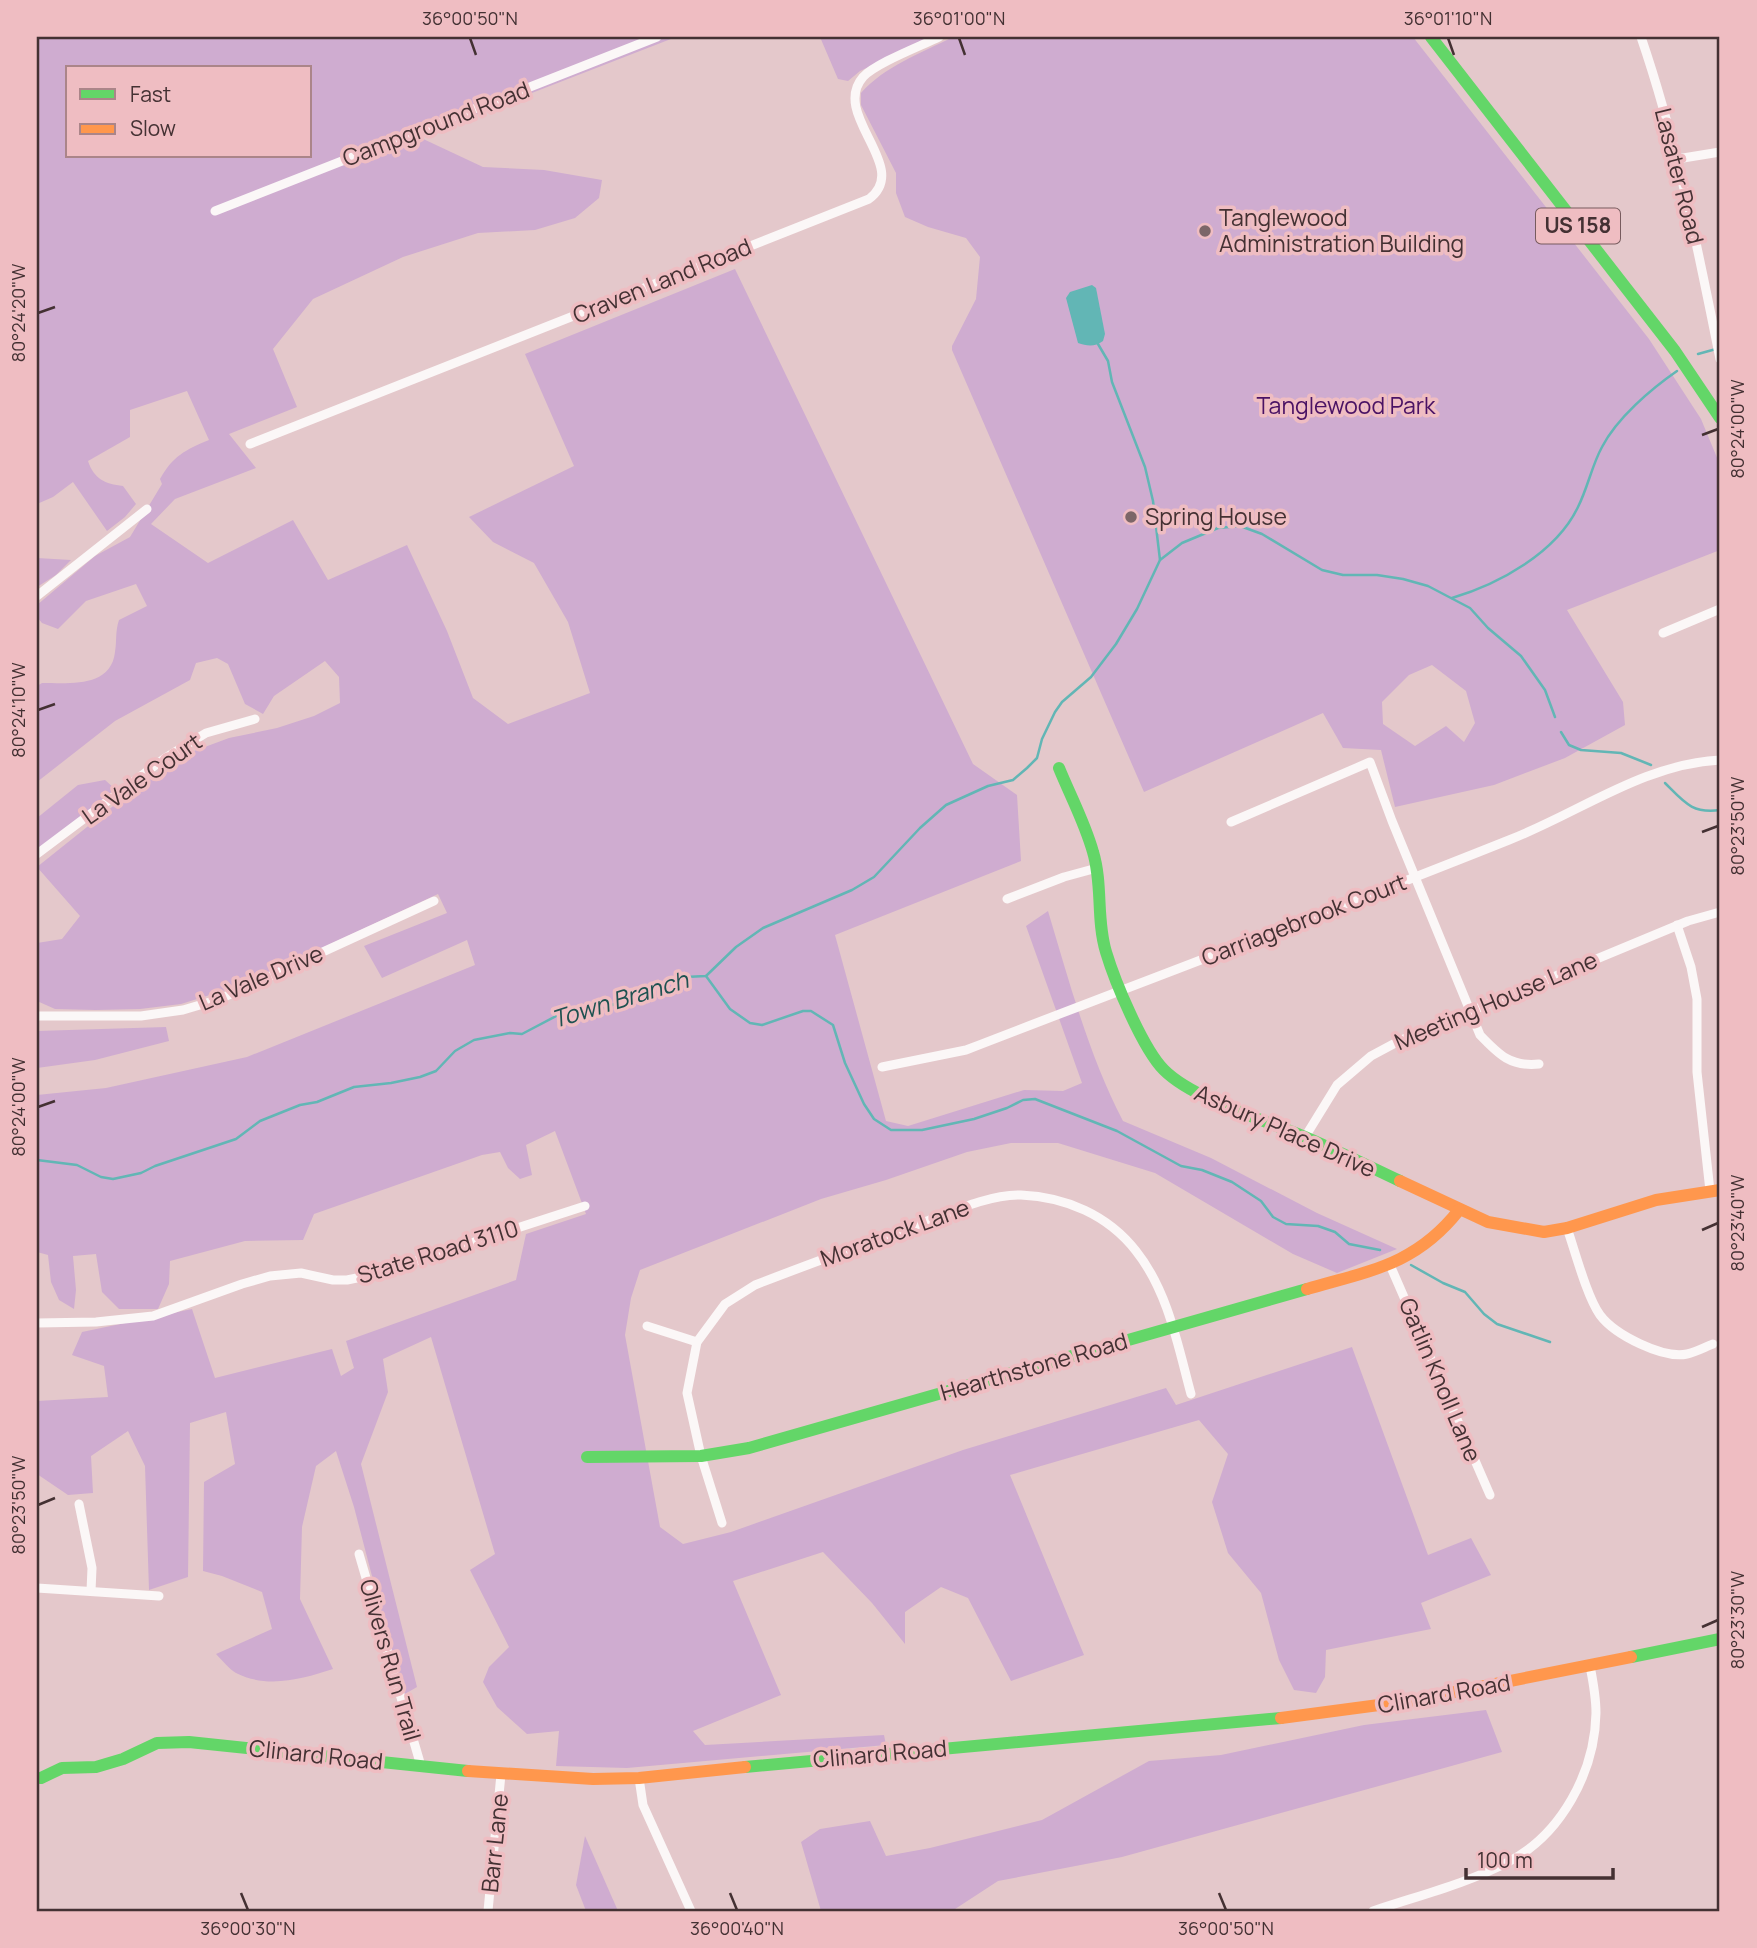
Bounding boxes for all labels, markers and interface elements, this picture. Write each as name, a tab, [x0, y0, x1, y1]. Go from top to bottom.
text: 36°00'50"N	[422, 6, 518, 30]
text: 36°01'00"N	[913, 6, 1005, 30]
text: 36°01'10"N	[1404, 6, 1492, 30]
legend	[66, 66, 312, 158]
street label: Campground Road	[338, 73, 534, 173]
text: Fast	[130, 80, 171, 108]
street label: Lasater Road	[1648, 104, 1712, 247]
text: Slow	[130, 114, 176, 142]
place label: Tanglewood Administration Building	[1219, 201, 1464, 259]
road number: US 158	[1536, 208, 1620, 244]
marker: Tanglewood Administration Building	[1197, 223, 1213, 239]
street label: Craven Land Road	[568, 230, 756, 331]
text: 80°24'20"W	[6, 264, 30, 362]
text: 80°24'00"W	[1725, 379, 1749, 479]
park label: Tanglewood Park	[1257, 389, 1436, 421]
place label: Spring House	[1145, 500, 1287, 532]
marker: Spring House	[1123, 509, 1139, 525]
text: 80°24'10"W	[6, 662, 30, 758]
street label: La Vale Court	[75, 725, 208, 831]
text: 80°23'50"W	[1725, 776, 1749, 875]
street label: Carriagebrook Court	[1197, 865, 1411, 973]
street label: La Vale Drive	[194, 937, 328, 1018]
street label: Meeting House Lane	[1389, 943, 1602, 1057]
water label: Town Branch	[547, 962, 693, 1035]
text: 80°24'00"W	[6, 1057, 30, 1157]
street label: Asbury Place Drive	[1190, 1076, 1381, 1184]
text: 80°23'40"W	[1725, 1174, 1749, 1271]
street label: Moratock Lane	[816, 1190, 974, 1274]
street label: State Road 3110	[353, 1211, 522, 1291]
street label: Gatlin Knoll Lane	[1392, 1293, 1490, 1466]
street label: Hearthstone Road	[936, 1324, 1131, 1408]
text: 80°23'50"W	[6, 1455, 30, 1554]
text: 80°23'30"W	[1725, 1571, 1749, 1669]
street label: Olivers Run Trail	[353, 1575, 429, 1744]
street label: Clinard Road	[1375, 1666, 1513, 1720]
street label: Clinard Road	[248, 1731, 385, 1777]
street label: Clinard Road	[812, 1731, 948, 1775]
street label: Barr Lane	[473, 1792, 515, 1894]
scale bar	[1466, 1836, 1614, 1880]
text: 100 m	[1477, 1846, 1533, 1874]
text: 36°00'30"N	[200, 1916, 296, 1940]
text: 36°00'40"N	[690, 1916, 784, 1940]
text: 36°00'50"N	[1178, 1916, 1274, 1940]

